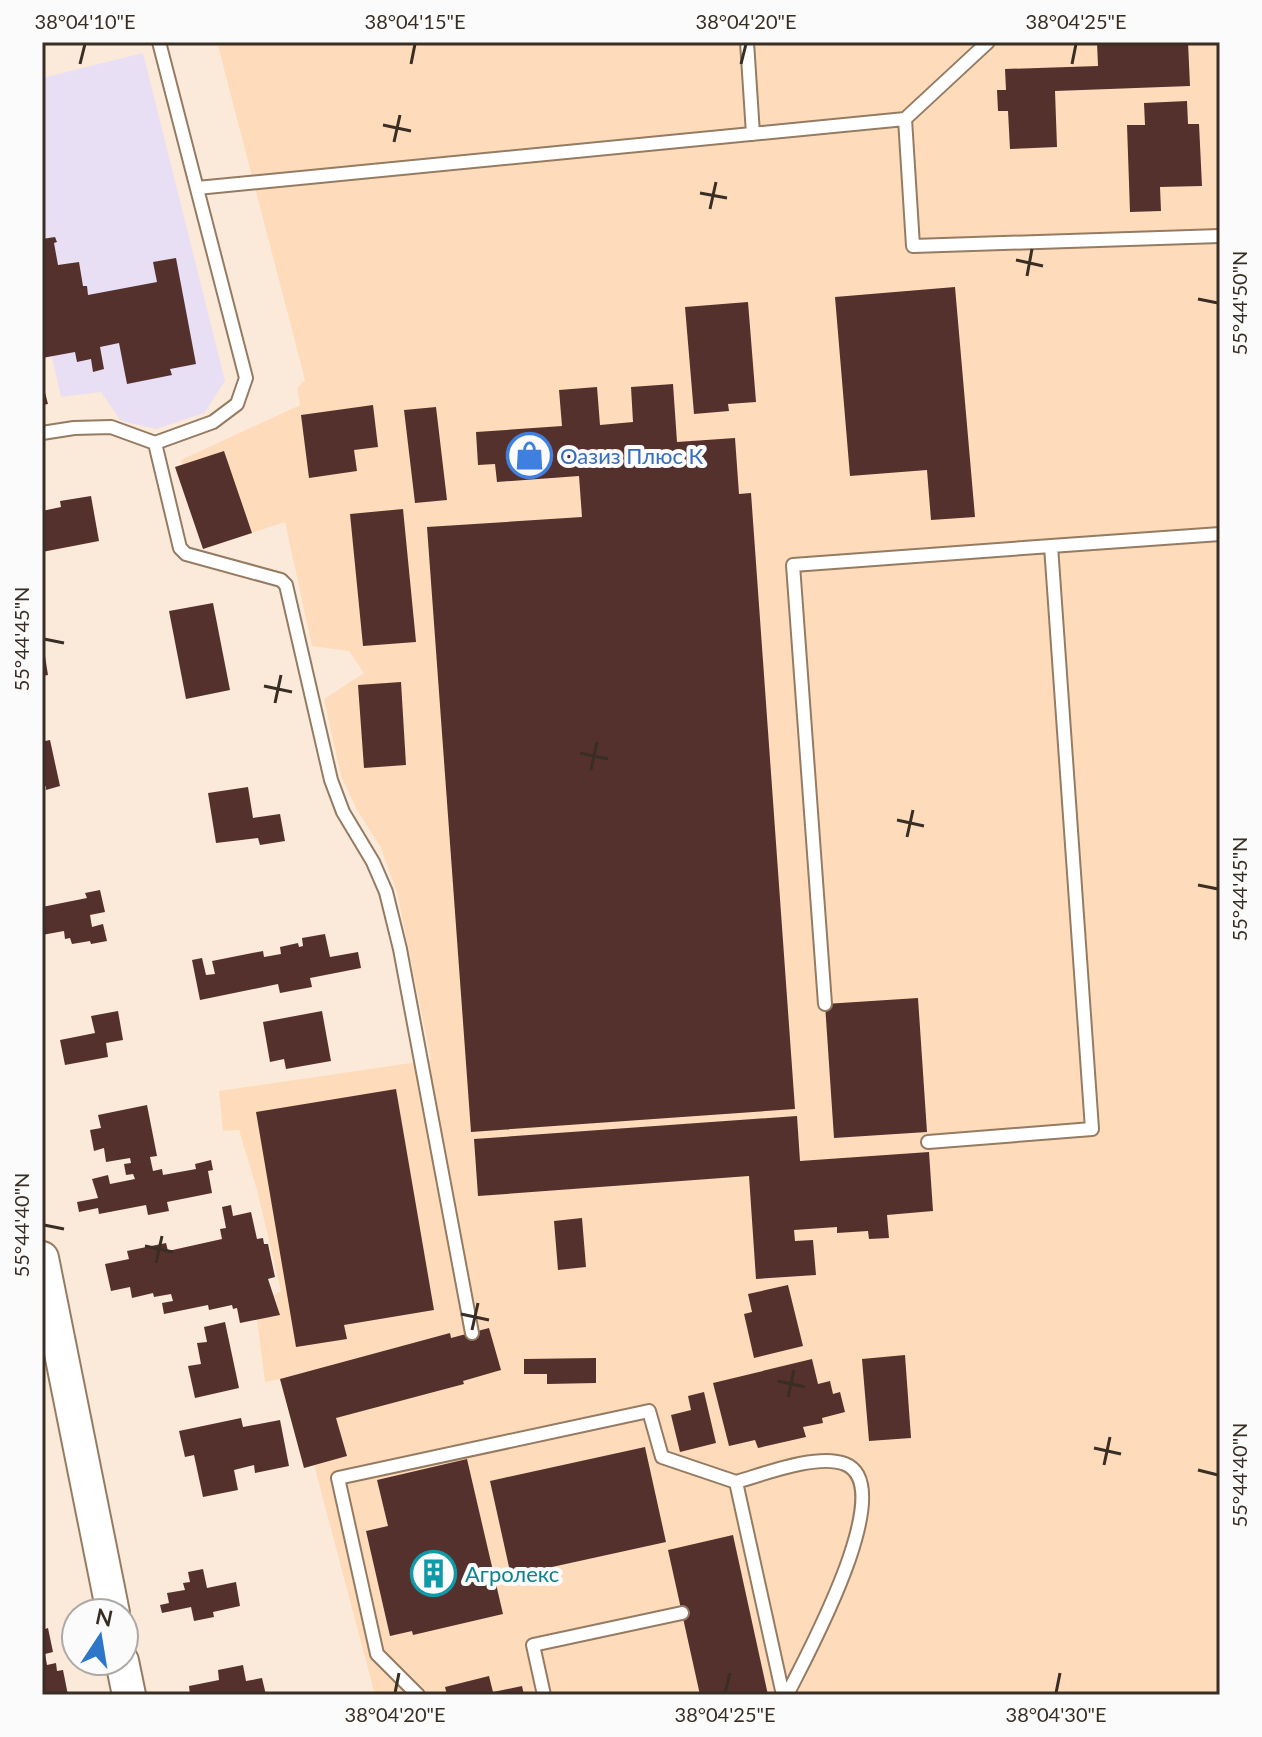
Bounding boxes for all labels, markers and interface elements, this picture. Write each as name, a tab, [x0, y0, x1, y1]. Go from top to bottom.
text: 38°04'10"E	[35, 9, 135, 33]
text: 38°04'15"E	[365, 9, 465, 33]
text: 38°04'20"E	[696, 9, 796, 33]
text: 38°04'25"E	[1026, 9, 1126, 33]
text: 55°44'50"N	[1227, 251, 1251, 355]
shop icon: Оазиз Плюс К	[505, 431, 553, 479]
place label: Оазиз Плюс К	[560, 442, 704, 469]
text: 55°44'45"N	[9, 587, 33, 691]
text: 55°44'45"N	[1227, 837, 1251, 941]
text: 55°44'40"N	[9, 1173, 33, 1277]
text: 55°44'40"N	[1227, 1423, 1251, 1527]
building icon: Агролекс	[410, 1549, 458, 1597]
place label: Агролекс	[465, 1560, 559, 1587]
north arrow	[60, 1597, 140, 1677]
text: N	[93, 1602, 115, 1632]
text: 38°04'20"E	[345, 1702, 445, 1726]
text: 38°04'25"E	[675, 1702, 775, 1726]
text: 38°04'30"E	[1006, 1702, 1106, 1726]

